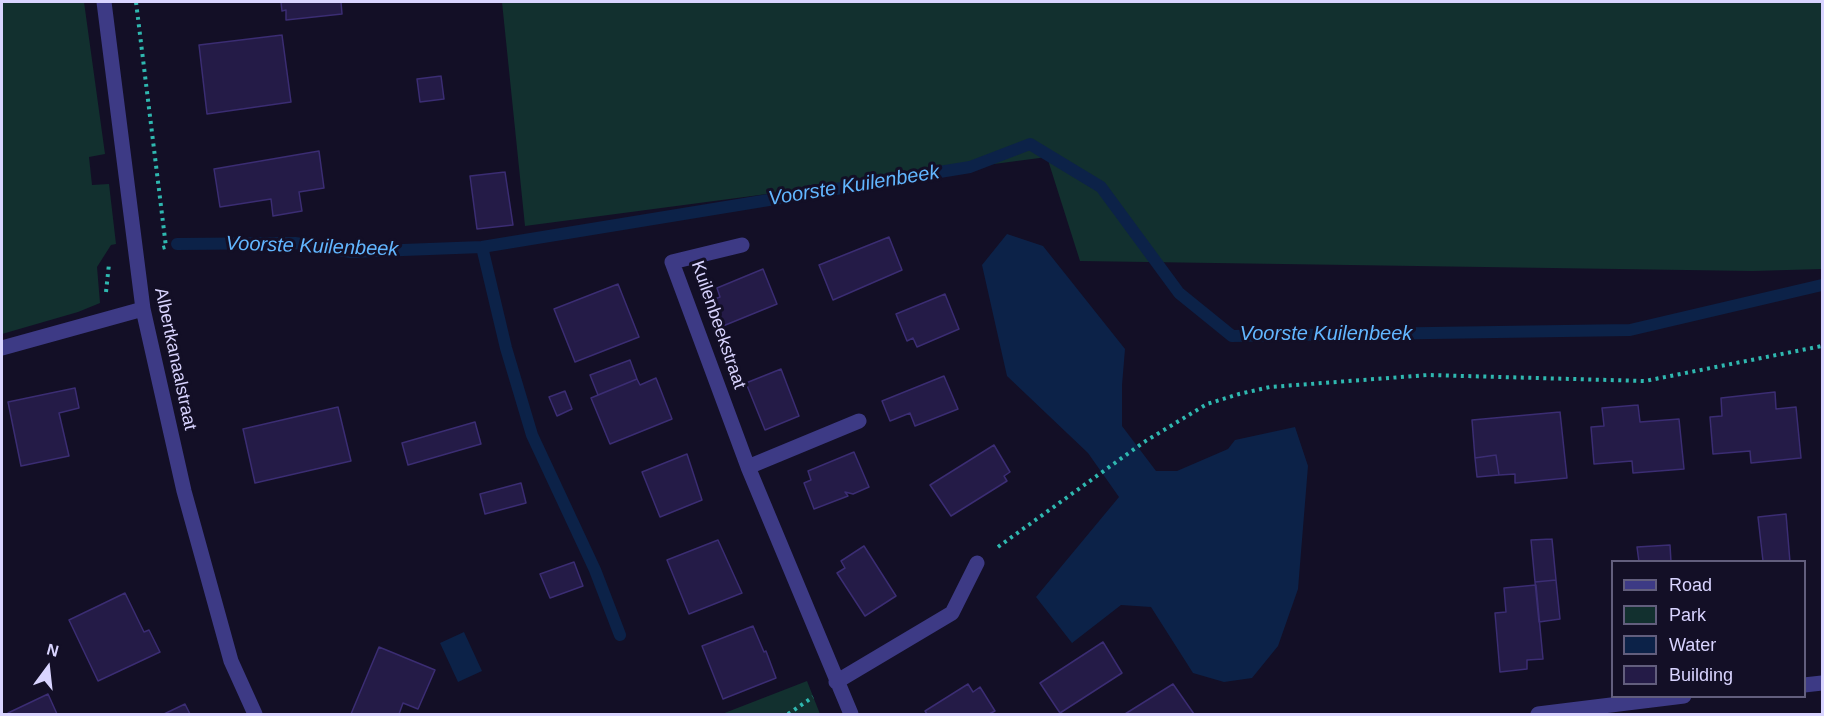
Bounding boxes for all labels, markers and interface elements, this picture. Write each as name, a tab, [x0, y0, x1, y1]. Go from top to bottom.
water label: Voorste Kuilenbeek	[767, 161, 941, 211]
water label: Voorste Kuilenbeek	[225, 232, 399, 262]
street label: Kuilenbeekstraat	[686, 258, 750, 392]
street label: Albertkanaalstraat	[149, 286, 201, 432]
water label: Voorste Kuilenbeek	[1240, 322, 1412, 346]
legend	[1611, 560, 1806, 698]
text: Road	[1669, 575, 1712, 595]
text: Park	[1669, 605, 1706, 625]
text: Water	[1669, 635, 1716, 655]
north arrow	[18, 638, 78, 698]
text: N	[45, 640, 61, 660]
text: Building	[1669, 665, 1733, 685]

